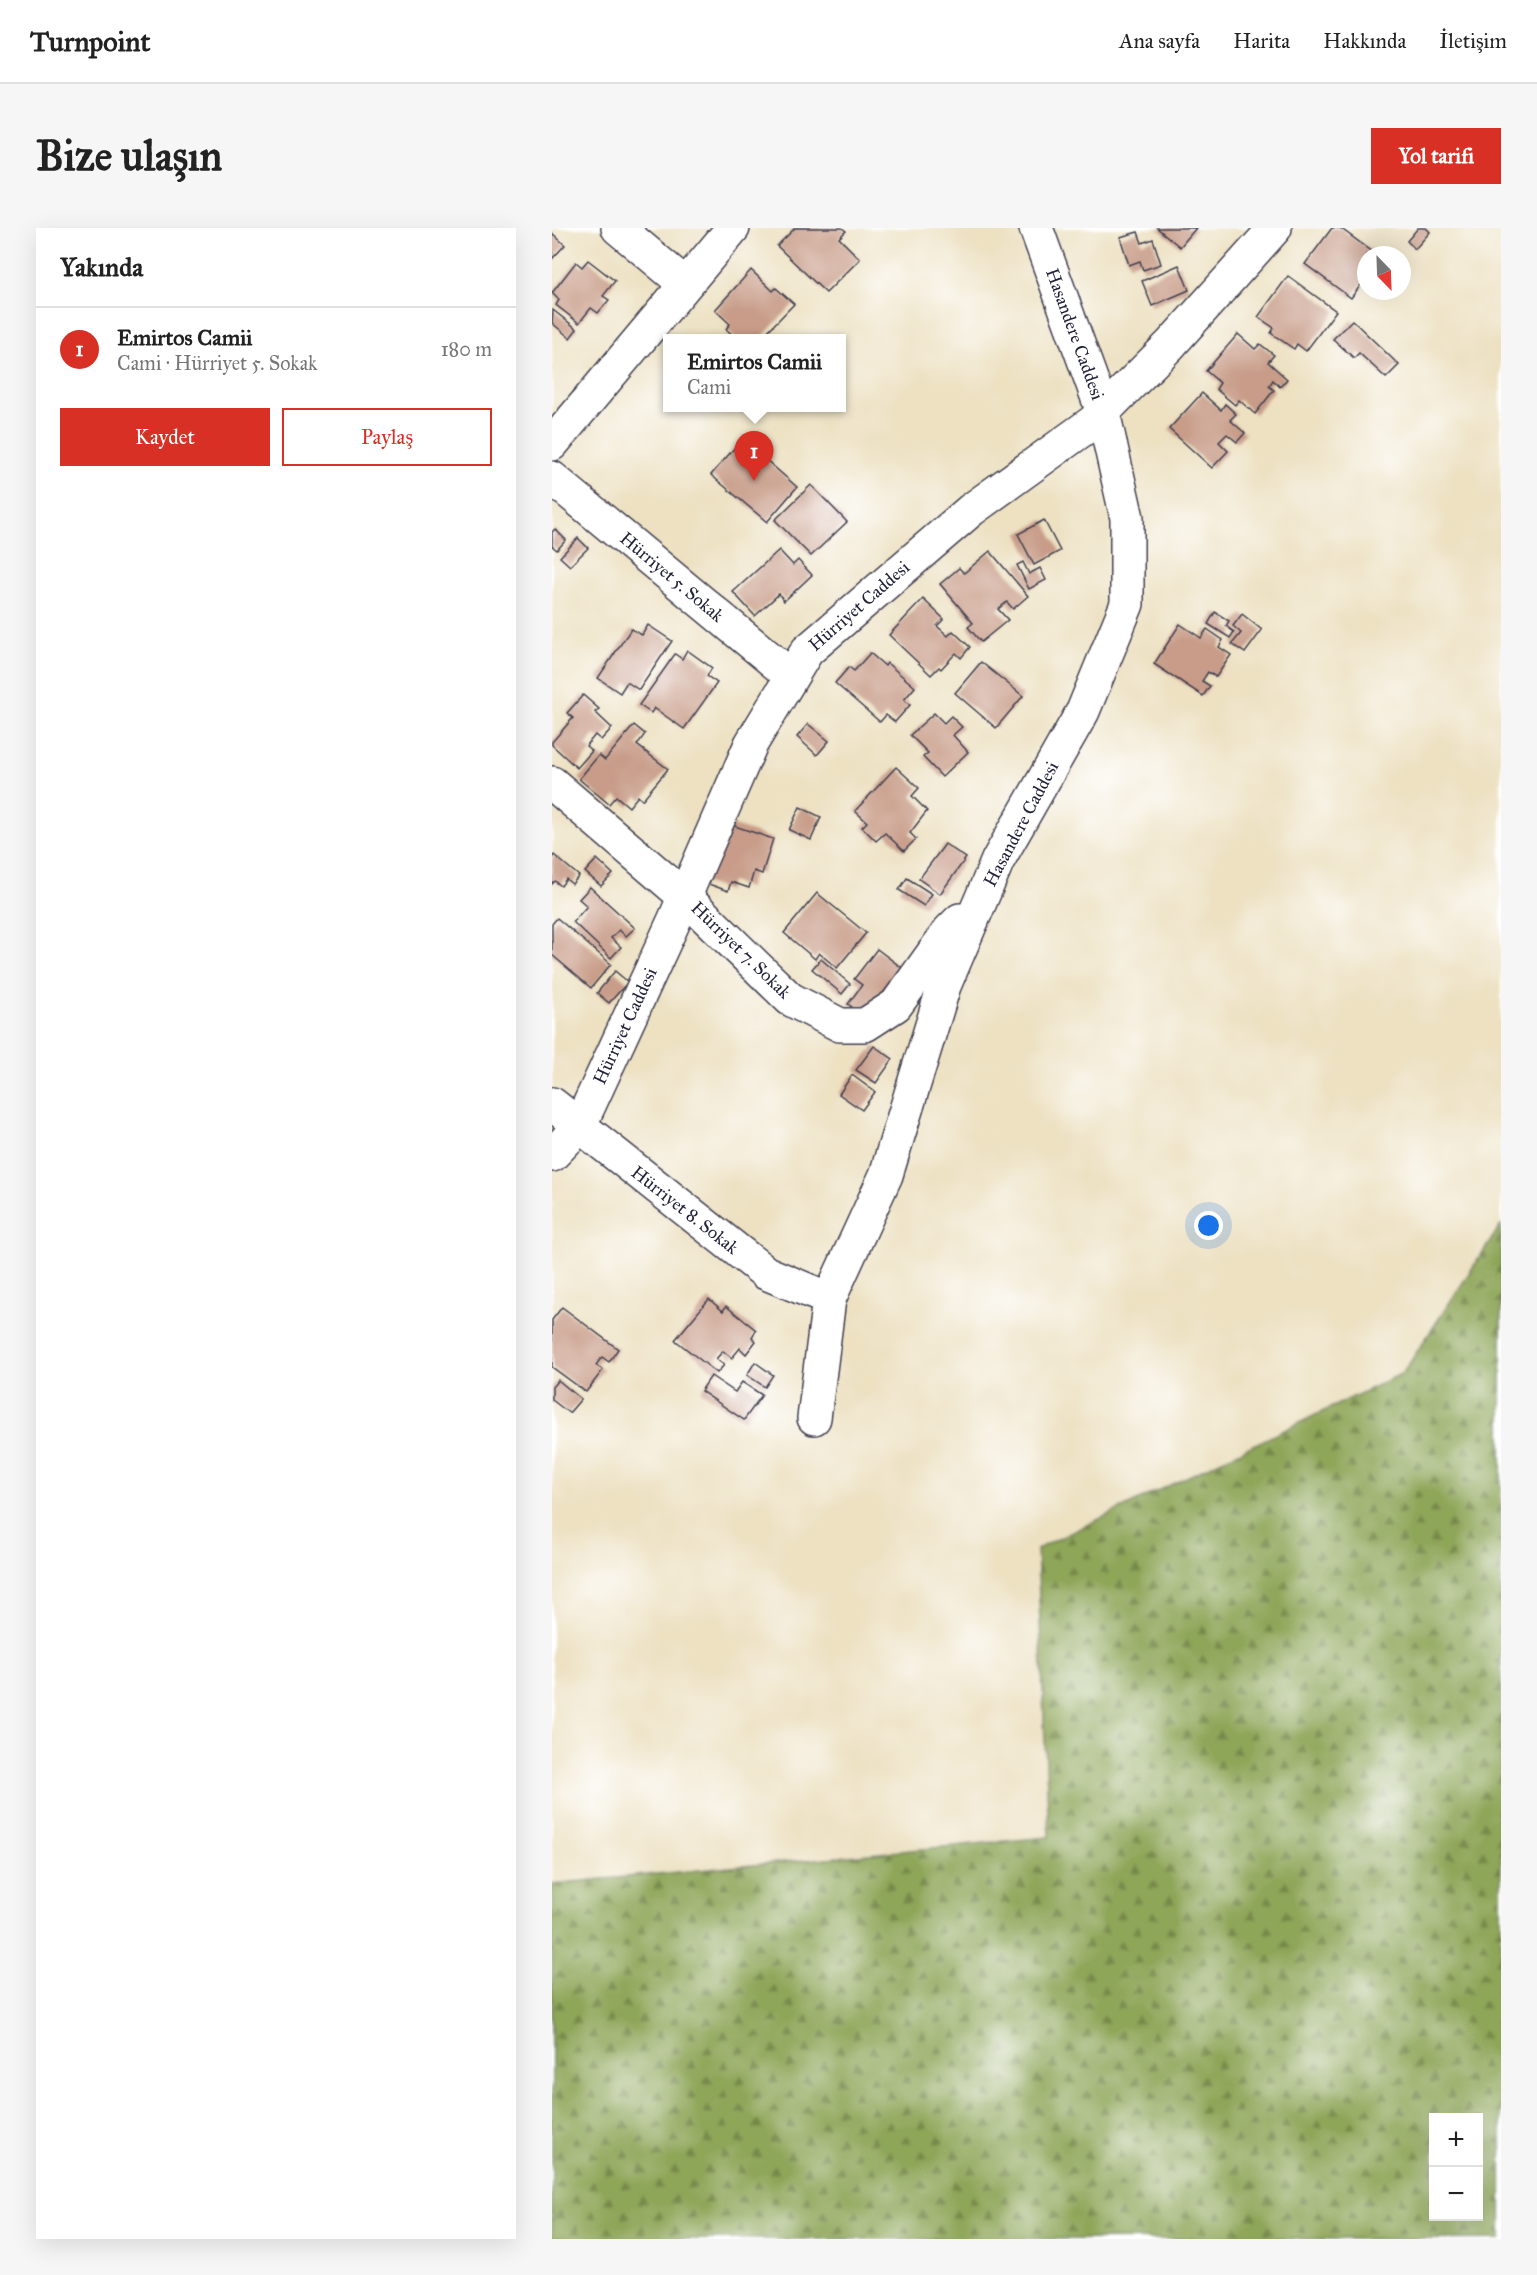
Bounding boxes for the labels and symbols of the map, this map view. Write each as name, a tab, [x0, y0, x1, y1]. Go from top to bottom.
north arrow	[1357, 246, 1411, 300]
street label: Hasandere Caddesi	[1041, 265, 1109, 403]
pin: 1	[734, 432, 774, 481]
street label: Hürriyet 5. Sokak	[616, 527, 729, 627]
street label: Hürriyet Caddesi	[804, 556, 914, 656]
street label: Hasandere Caddesi	[979, 758, 1063, 890]
street label: Hürriyet 7. Sokak	[687, 897, 796, 1004]
street label: Hürriyet Caddesi	[588, 964, 662, 1088]
street label: Hürriyet 8. Sokak	[627, 1161, 744, 1259]
your location	[1194, 1211, 1223, 1240]

